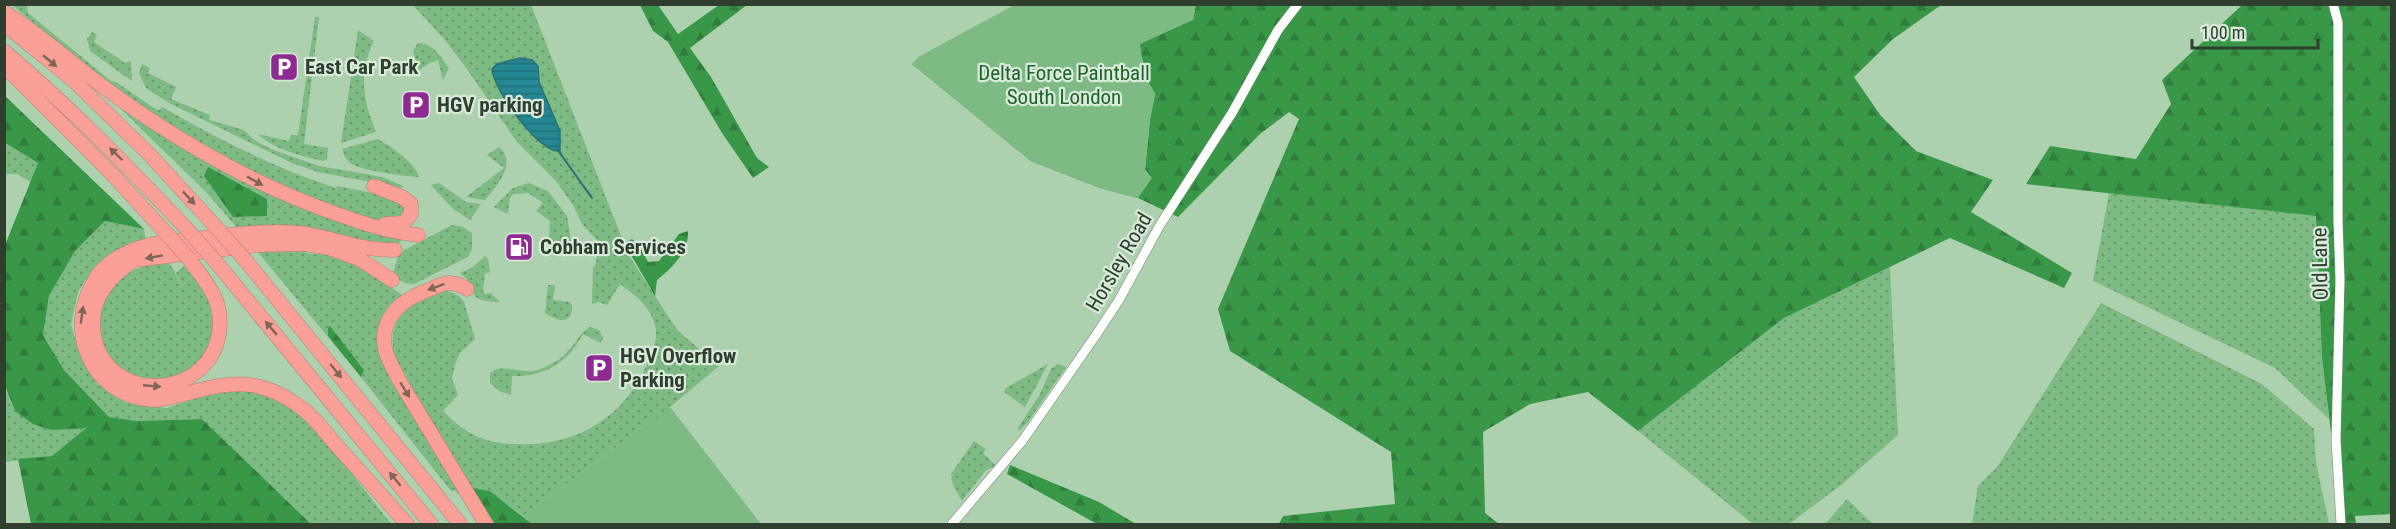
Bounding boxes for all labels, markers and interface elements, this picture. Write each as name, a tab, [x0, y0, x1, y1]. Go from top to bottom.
scale bar	[2192, 12, 2318, 50]
text: 100 m	[2201, 22, 2245, 43]
parking icon: East Car Park	[268, 51, 300, 83]
one-way arrow	[42, 55, 57, 67]
place label: East Car Park	[305, 55, 419, 79]
park label: Delta Force Paintball South London	[978, 61, 1150, 109]
parking icon: HGV parking	[400, 89, 432, 121]
place label: HGV parking	[437, 93, 543, 117]
one-way arrow	[109, 148, 123, 162]
one-way arrow	[246, 176, 263, 186]
one-way arrow	[182, 190, 196, 205]
street label: Horsley Road	[1081, 208, 1157, 316]
street label: Old Lane	[2307, 227, 2333, 301]
fuel station icon: Cobham Services	[503, 231, 535, 263]
place label: Cobham Services	[540, 235, 686, 259]
one-way arrow	[144, 253, 163, 262]
one-way arrow	[427, 283, 445, 293]
one-way arrow	[78, 305, 87, 324]
one-way arrow	[265, 321, 278, 336]
place label: HGV Overflow Parking	[620, 344, 736, 392]
parking icon: HGV Overflow Parking	[583, 352, 615, 384]
one-way arrow	[330, 363, 343, 379]
one-way arrow	[143, 381, 162, 391]
one-way arrow	[399, 382, 410, 398]
one-way arrow	[388, 471, 401, 487]

